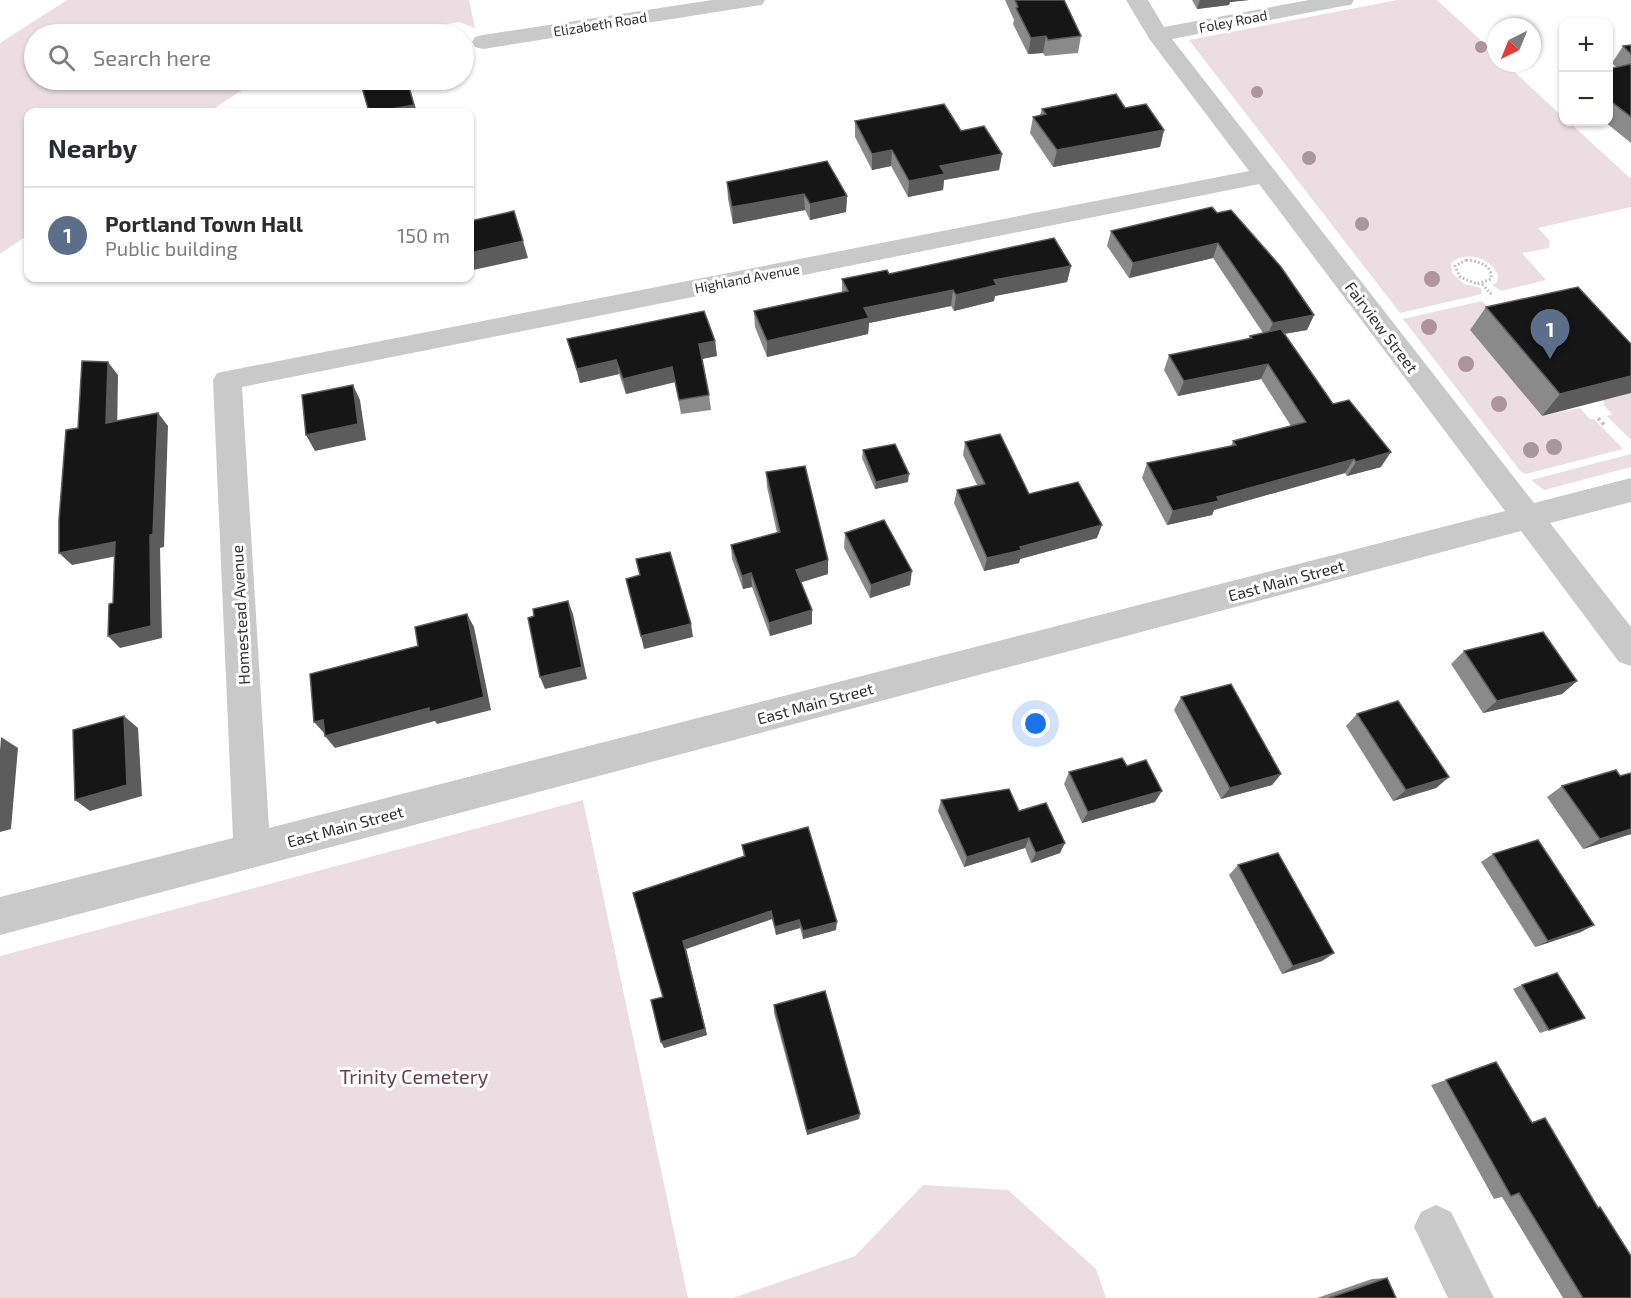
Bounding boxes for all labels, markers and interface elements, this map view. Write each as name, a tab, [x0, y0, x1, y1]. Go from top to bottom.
street label: Foley Road	[1197, 6, 1269, 36]
street label: Elizabeth Road	[552, 8, 648, 40]
north arrow	[1487, 18, 1541, 72]
map controls	[1559, 18, 1613, 126]
button: +	[1559, 18, 1613, 72]
search box	[24, 24, 474, 90]
icon: search	[45, 41, 78, 74]
text: Search here	[93, 44, 211, 70]
button: −	[1559, 72, 1613, 126]
text: Nearby	[48, 132, 137, 163]
text: Portland Town Hall	[105, 210, 303, 236]
text: 1	[63, 223, 72, 247]
text: 150 m	[397, 223, 450, 247]
text: Public building	[105, 236, 238, 260]
street label: Highland Avenue	[693, 259, 801, 297]
street label: Fairview Street	[1342, 278, 1422, 376]
pin: 1	[1530, 310, 1570, 359]
street label: Homestead Avenue	[227, 545, 253, 685]
street label: East Main Street	[1226, 555, 1346, 605]
street label: East Main Street	[755, 678, 875, 728]
your location	[1021, 709, 1050, 738]
street label: East Main Street	[285, 801, 405, 851]
park label: Trinity Cemetery	[340, 1064, 489, 1088]

